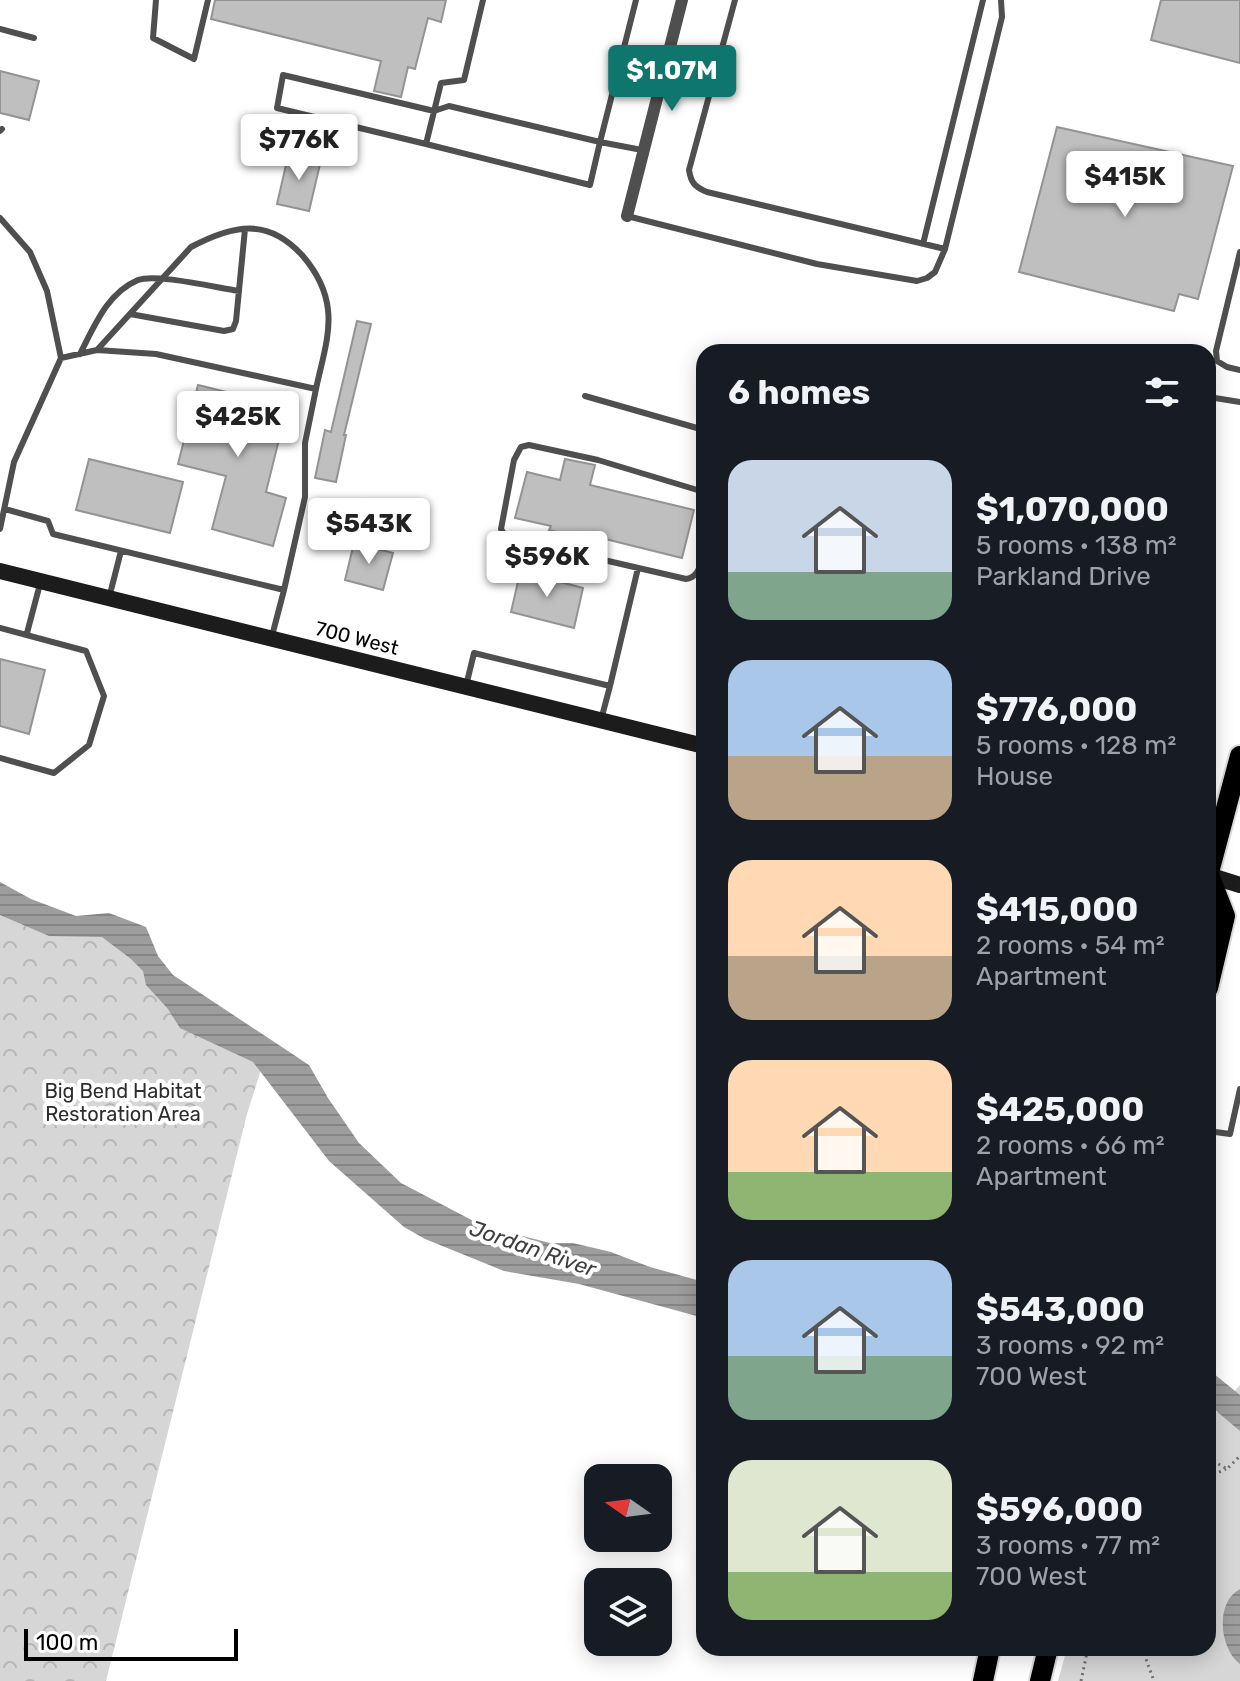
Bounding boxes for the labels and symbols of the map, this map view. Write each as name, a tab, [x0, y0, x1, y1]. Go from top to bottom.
pin: $1.07M	[607, 45, 737, 113]
pin: $776K	[243, 114, 355, 182]
pin: $415K	[1069, 151, 1181, 219]
pin: $425K	[182, 391, 294, 459]
pin: $543K	[313, 498, 425, 566]
pin: $596K	[491, 531, 603, 599]
street label: 700 West	[313, 616, 401, 660]
park label: Big Bend Habitat Restoration Area	[44, 1079, 202, 1126]
water label: Jordan River	[466, 1214, 601, 1283]
north arrow	[584, 1464, 672, 1552]
scale bar	[24, 1625, 238, 1661]

